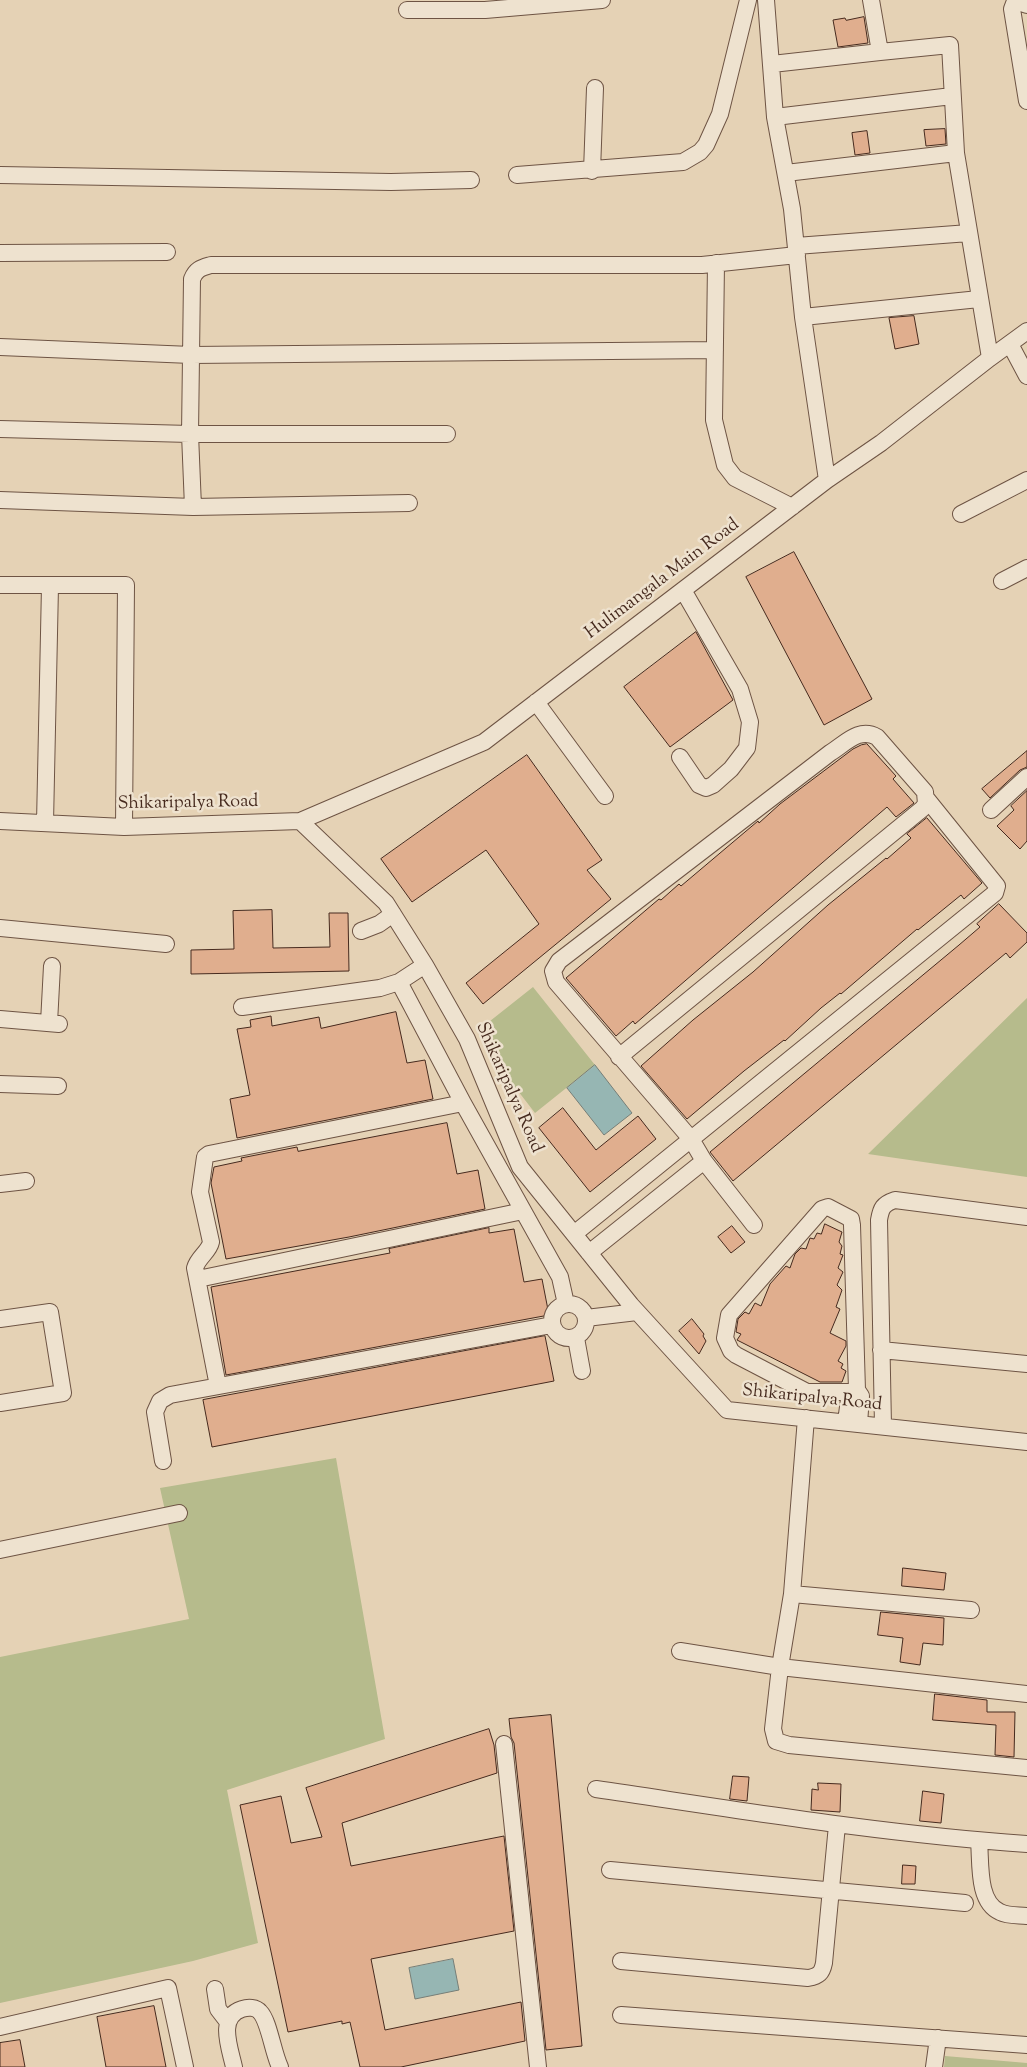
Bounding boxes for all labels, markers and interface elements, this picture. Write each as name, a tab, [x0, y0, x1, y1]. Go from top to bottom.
street label: Hulimangala Main Road	[582, 515, 744, 645]
street label: Shikaripalya Road	[117, 792, 259, 816]
street label: Shikaripalya Road	[470, 1019, 546, 1157]
street label: Shikaripalya Road	[741, 1381, 883, 1417]

